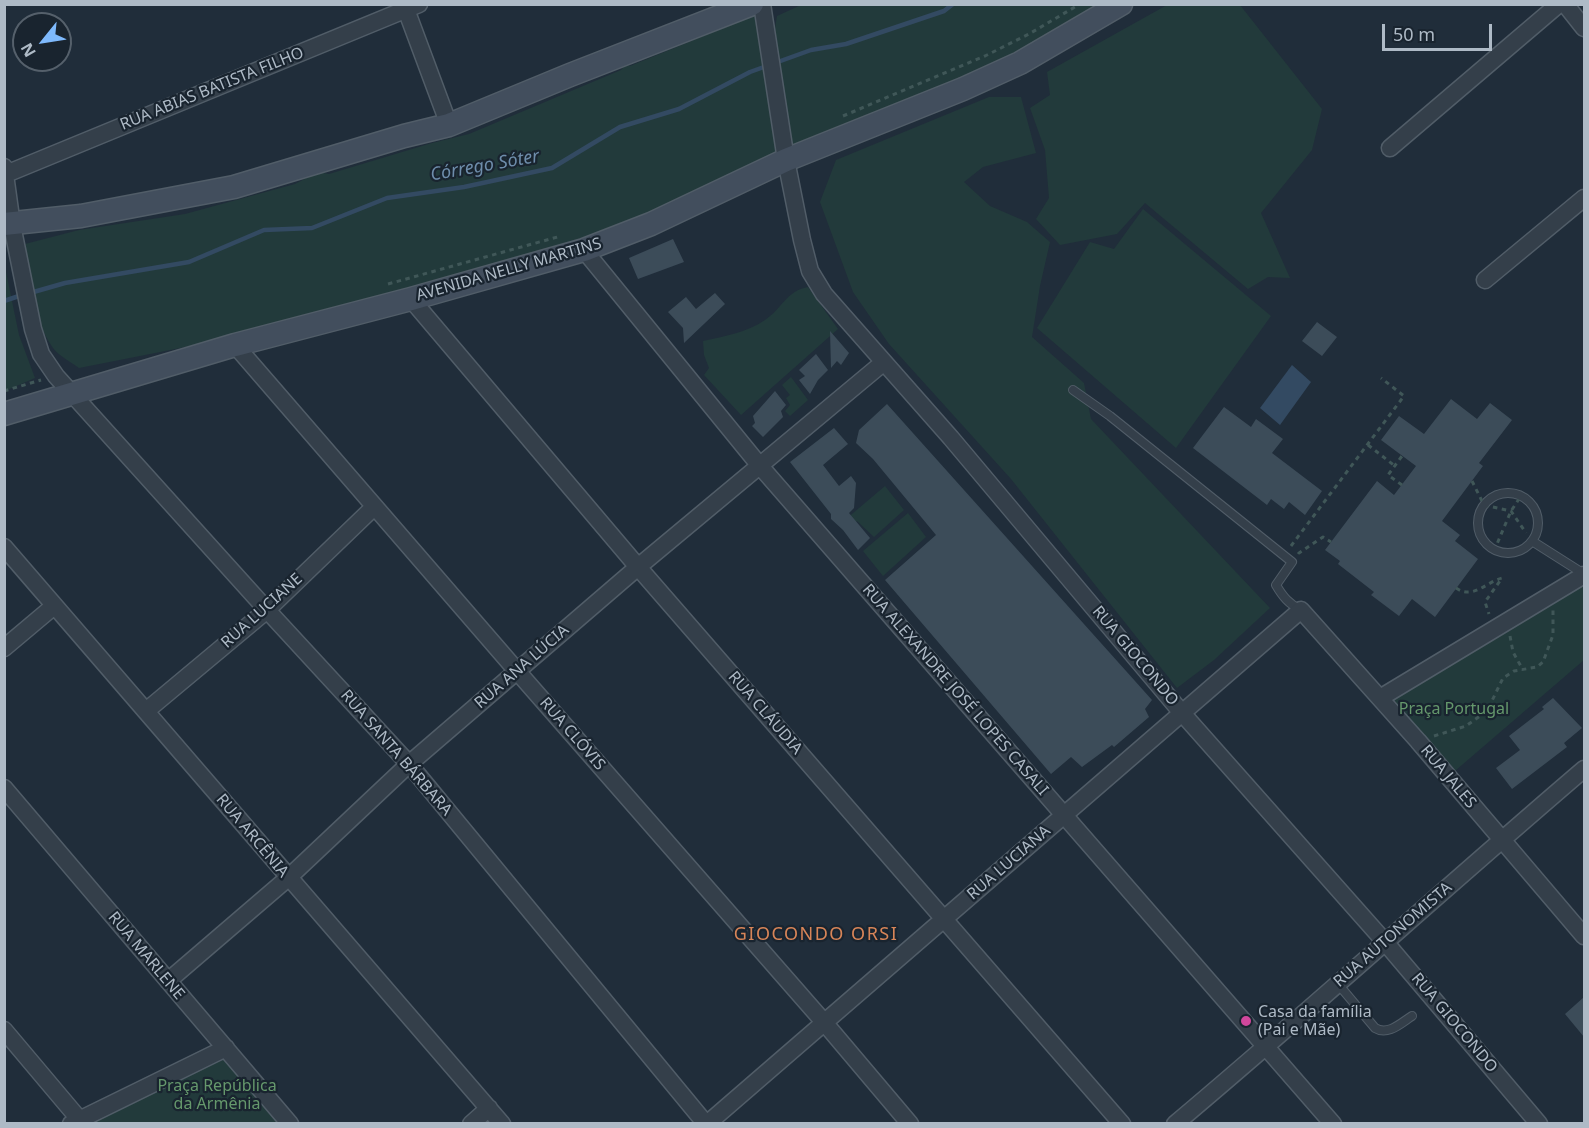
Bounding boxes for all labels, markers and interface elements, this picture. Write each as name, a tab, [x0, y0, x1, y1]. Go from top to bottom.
north arrow	[12, 12, 72, 72]
scale bar	[1385, 12, 1494, 50]
text: 50 m	[1393, 22, 1435, 46]
text: N	[15, 39, 41, 61]
street label: RUA ABIAS BATISTA FILHO	[117, 43, 307, 135]
water label: Córrego Sóter	[429, 146, 541, 186]
street label: AVENIDA NELLY MARTINS	[414, 234, 604, 306]
street label: RUA LUCIANE	[217, 570, 307, 652]
street label: RUA ALEXANDRE JOSÉ LOPES CASALI	[858, 580, 1052, 800]
street label: RUA GIOCONDO	[1088, 602, 1182, 710]
street label: RUA ANA LÚCIA	[471, 621, 573, 713]
street label: RUA CLÁUDIA	[724, 668, 806, 758]
street label: RUA SANTA BÁRBARA	[336, 686, 456, 820]
street label: RUA CLÓVIS	[535, 694, 609, 774]
park label: Praça Portugal	[1399, 699, 1509, 719]
street label: RUA JALES	[1416, 742, 1480, 812]
street label: RUA ARCÊNIA	[212, 790, 292, 882]
street label: RUA LUCIANA	[963, 822, 1055, 904]
street label: RUA AUTONOMISTA	[1330, 878, 1456, 992]
street label: RUA MARLENE	[104, 908, 188, 1004]
district label: GIOCONDO ORSI	[734, 924, 898, 946]
street label: RUA GIOCONDO	[1407, 969, 1501, 1077]
place label: Casa da família (Pai e Mãe)	[1258, 1002, 1372, 1040]
marker: Casa da família (Pai e Mãe)	[1239, 1014, 1253, 1028]
park label: Praça República da Armênia	[157, 1076, 277, 1114]

